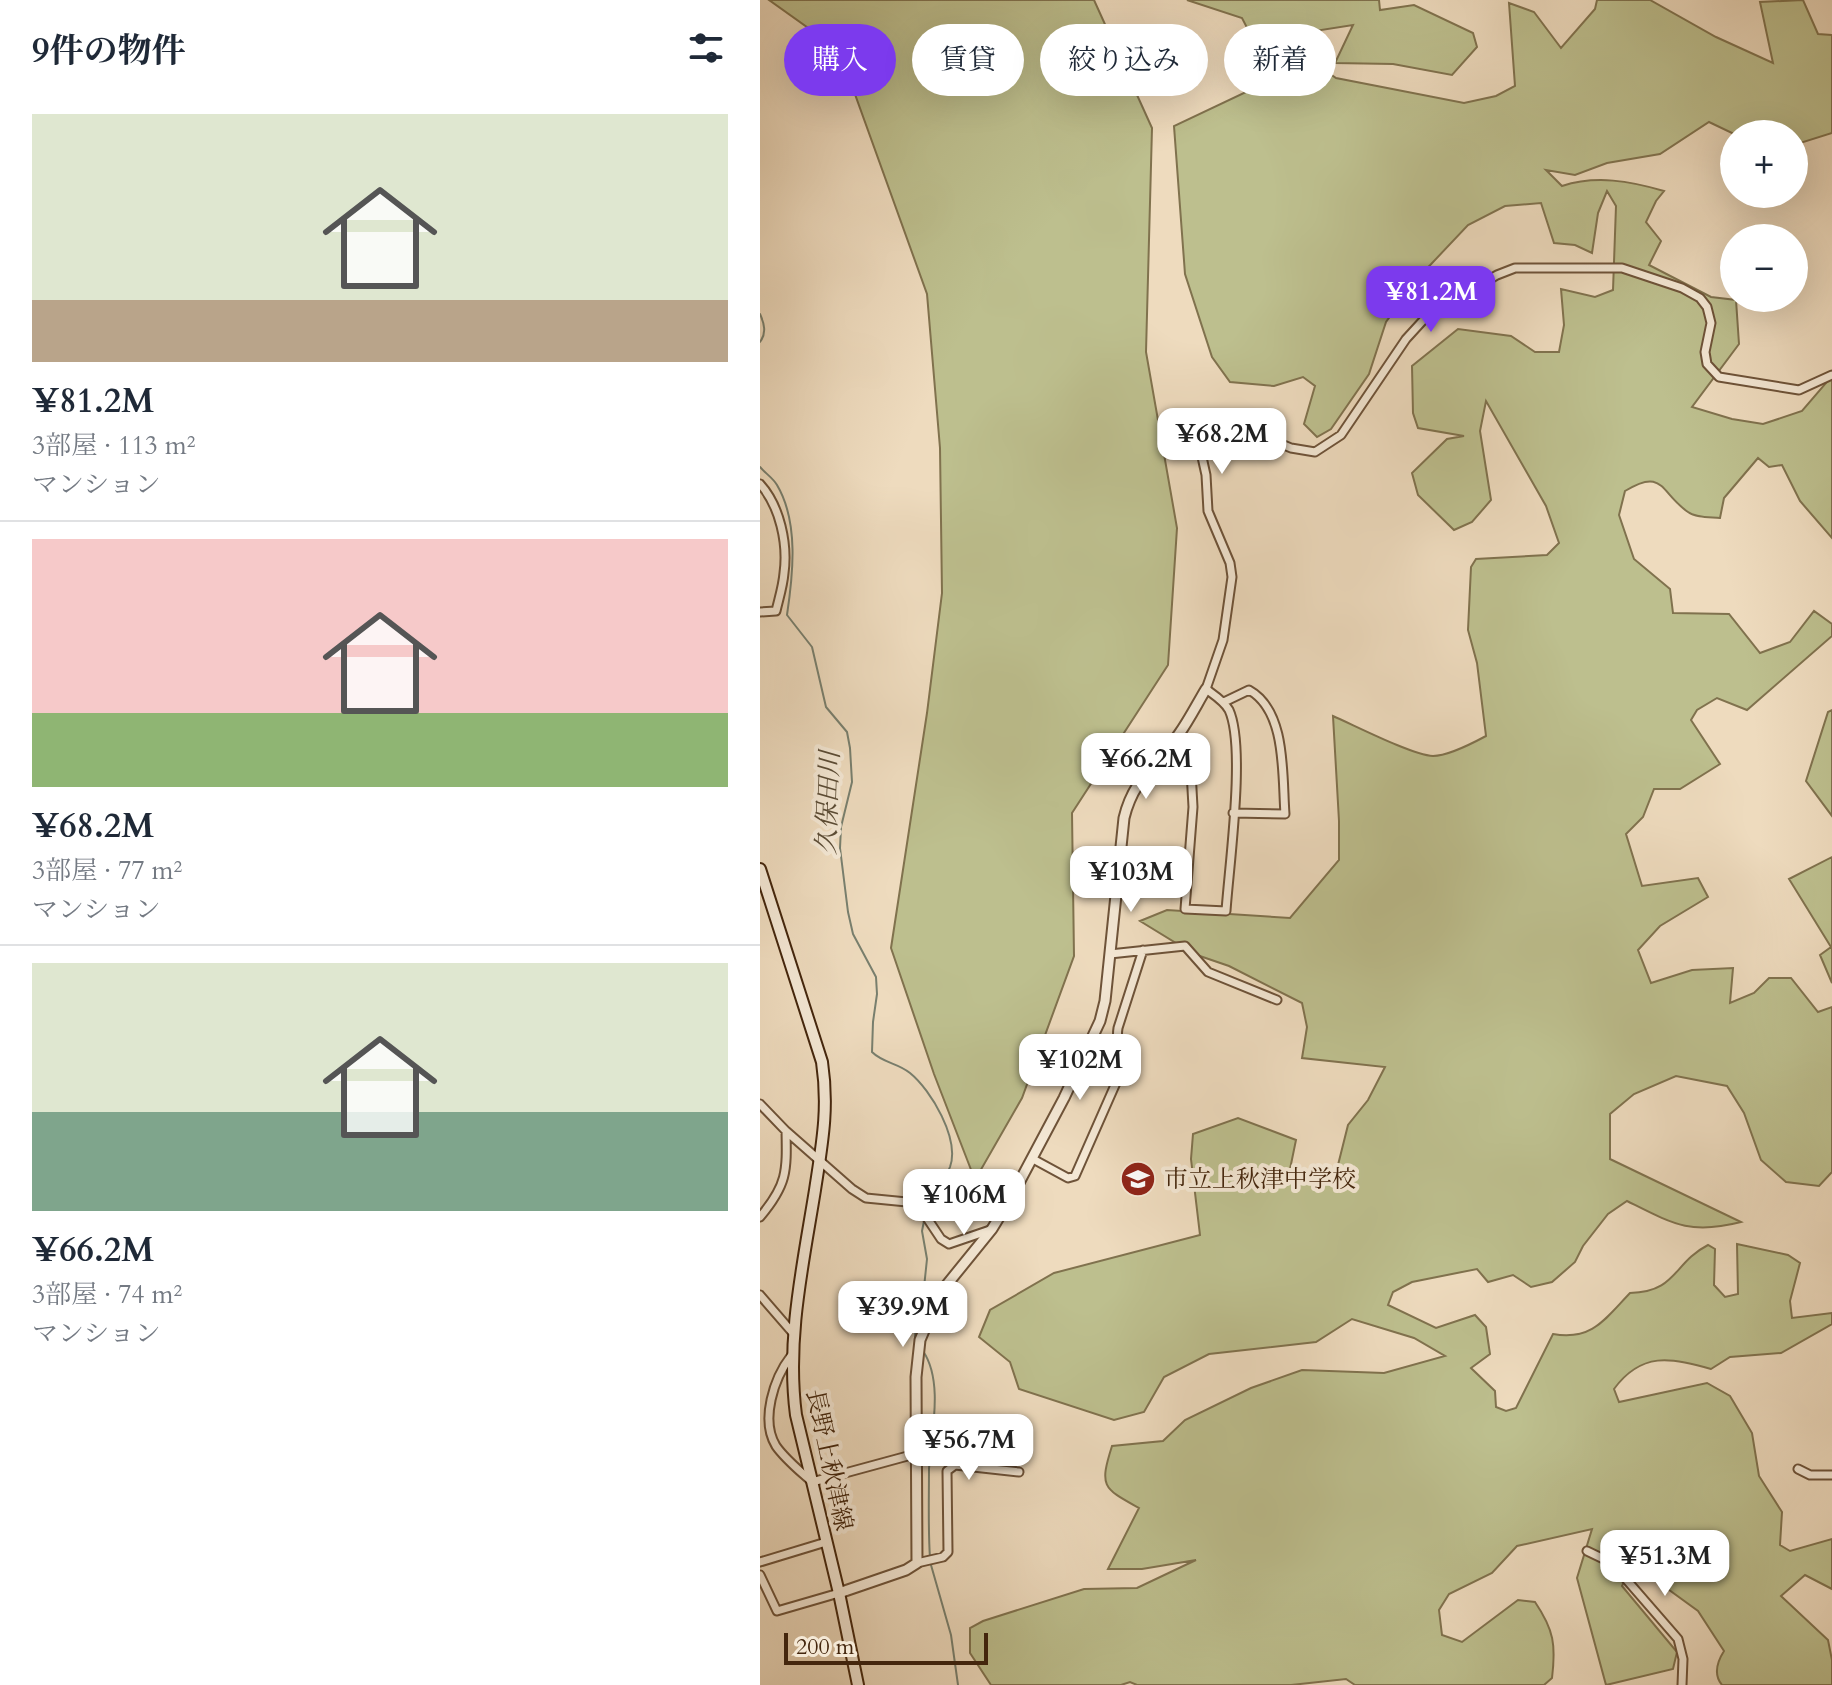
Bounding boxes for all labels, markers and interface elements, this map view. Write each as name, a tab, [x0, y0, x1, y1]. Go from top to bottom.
chip: 購入	[784, 24, 896, 96]
chip: 賃貸	[912, 24, 1024, 96]
chip: 絞り込み	[1040, 24, 1208, 96]
chip: 新着	[1224, 24, 1336, 96]
icon: filters	[684, 26, 728, 70]
text: 9件の物件	[32, 28, 185, 74]
map controls	[1720, 120, 1808, 312]
button: +	[1720, 120, 1808, 208]
icon: home	[308, 166, 452, 310]
button: −	[1720, 224, 1808, 312]
pin: ¥81.2M	[1366, 266, 1496, 334]
text: ¥81.2M	[1384, 274, 1478, 309]
text: ¥81.2M	[32, 378, 154, 424]
pin: ¥68.2M	[1157, 408, 1287, 476]
text: ¥68.2M	[1175, 416, 1269, 451]
text: 3部屋 · 113 m²	[32, 428, 196, 463]
text: マンション	[32, 467, 161, 502]
icon: home	[308, 591, 452, 735]
pin: ¥66.2M	[1081, 733, 1211, 801]
text: ¥66.2M	[1099, 741, 1193, 776]
water label: 久保田川	[809, 747, 847, 856]
text: ¥68.2M	[32, 803, 154, 849]
pin: ¥103M	[1075, 846, 1187, 914]
text: 3部屋 · 77 m²	[32, 853, 182, 888]
text: ¥103M	[1088, 854, 1174, 889]
text: マンション	[32, 892, 161, 927]
icon: home	[308, 1015, 452, 1159]
pin: ¥102M	[1024, 1034, 1136, 1102]
text: ¥102M	[1037, 1042, 1123, 1077]
school or university icon: 市立上秋津中学校	[1119, 1160, 1157, 1198]
place label: 市立上秋津中学校	[1164, 1163, 1356, 1196]
pin: ¥106M	[908, 1169, 1020, 1237]
text: ¥106M	[921, 1177, 1007, 1212]
text: ¥66.2M	[32, 1227, 154, 1273]
text: 3部屋 · 74 m²	[32, 1277, 182, 1312]
pin: ¥39.9M	[838, 1281, 968, 1349]
text: ¥39.9M	[856, 1289, 950, 1324]
text: マンション	[32, 1316, 161, 1351]
street label: 長野上秋津線	[798, 1386, 860, 1534]
pin: ¥56.7M	[904, 1414, 1034, 1482]
text: ¥56.7M	[922, 1422, 1016, 1457]
pin: ¥51.3M	[1600, 1530, 1730, 1598]
text: ¥51.3M	[1618, 1538, 1712, 1573]
scale bar	[784, 1629, 988, 1665]
text: 200 m	[796, 1632, 854, 1662]

